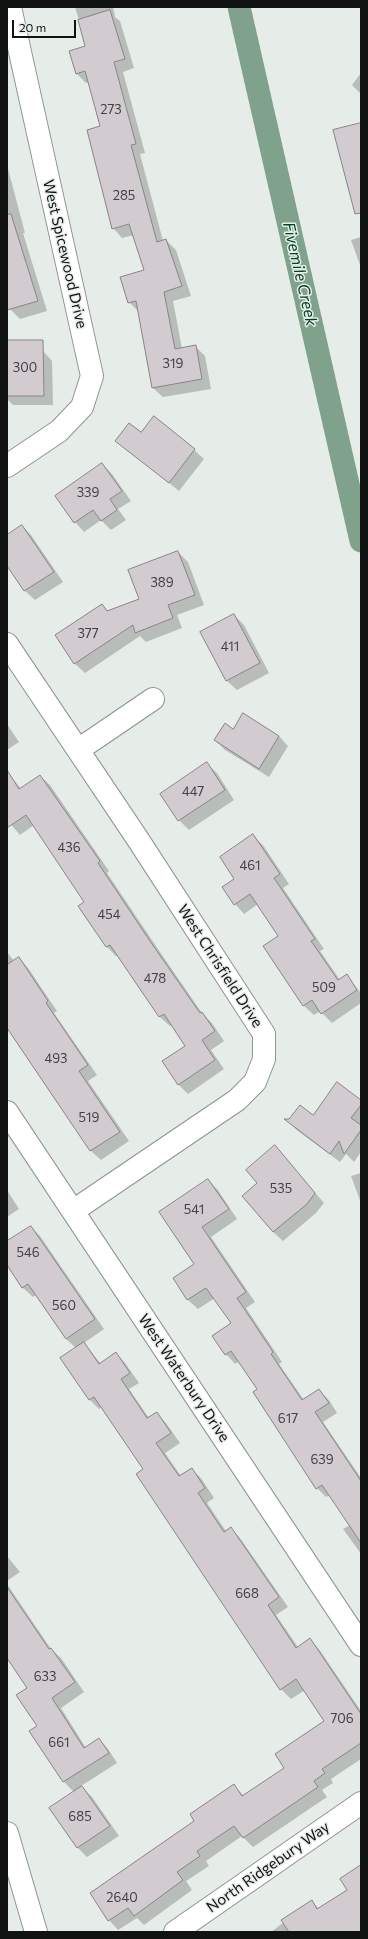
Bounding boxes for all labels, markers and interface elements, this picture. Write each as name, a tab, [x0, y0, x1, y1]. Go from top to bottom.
scale bar	[14, 12, 78, 38]
text: 20 m	[19, 20, 46, 34]
house number: 273	[100, 102, 122, 118]
street label: West Spicewood Drive	[39, 178, 91, 330]
house number: 285	[113, 188, 135, 204]
water label: Fivemile Creek	[279, 220, 321, 328]
house number: 319	[163, 356, 183, 372]
house number: 300	[13, 360, 37, 376]
house number: 339	[77, 485, 99, 501]
house number: 389	[150, 575, 174, 591]
house number: 377	[77, 626, 99, 642]
house number: 411	[221, 639, 239, 655]
house number: 447	[182, 784, 204, 800]
house number: 436	[57, 840, 81, 856]
house number: 461	[239, 858, 261, 874]
street label: West Chrisfield Drive	[174, 901, 266, 1031]
house number: 454	[97, 907, 121, 923]
house number: 478	[144, 971, 166, 987]
house number: 509	[312, 980, 336, 996]
house number: 493	[44, 1051, 68, 1067]
house number: 519	[79, 1110, 99, 1126]
house number: 535	[270, 1181, 292, 1197]
house number: 541	[184, 1202, 204, 1218]
house number: 546	[16, 1245, 40, 1261]
house number: 560	[52, 1298, 76, 1314]
street label: West Waterbury Drive	[134, 1311, 234, 1445]
house number: 617	[278, 1411, 298, 1427]
house number: 639	[310, 1452, 334, 1468]
house number: 668	[235, 1586, 259, 1602]
house number: 633	[34, 1669, 56, 1685]
house number: 706	[330, 1711, 354, 1727]
house number: 661	[48, 1735, 70, 1751]
house number: 685	[68, 1809, 92, 1825]
street label: North Ridgebury Way	[203, 1818, 333, 1916]
house number: 2640	[106, 1890, 138, 1906]

